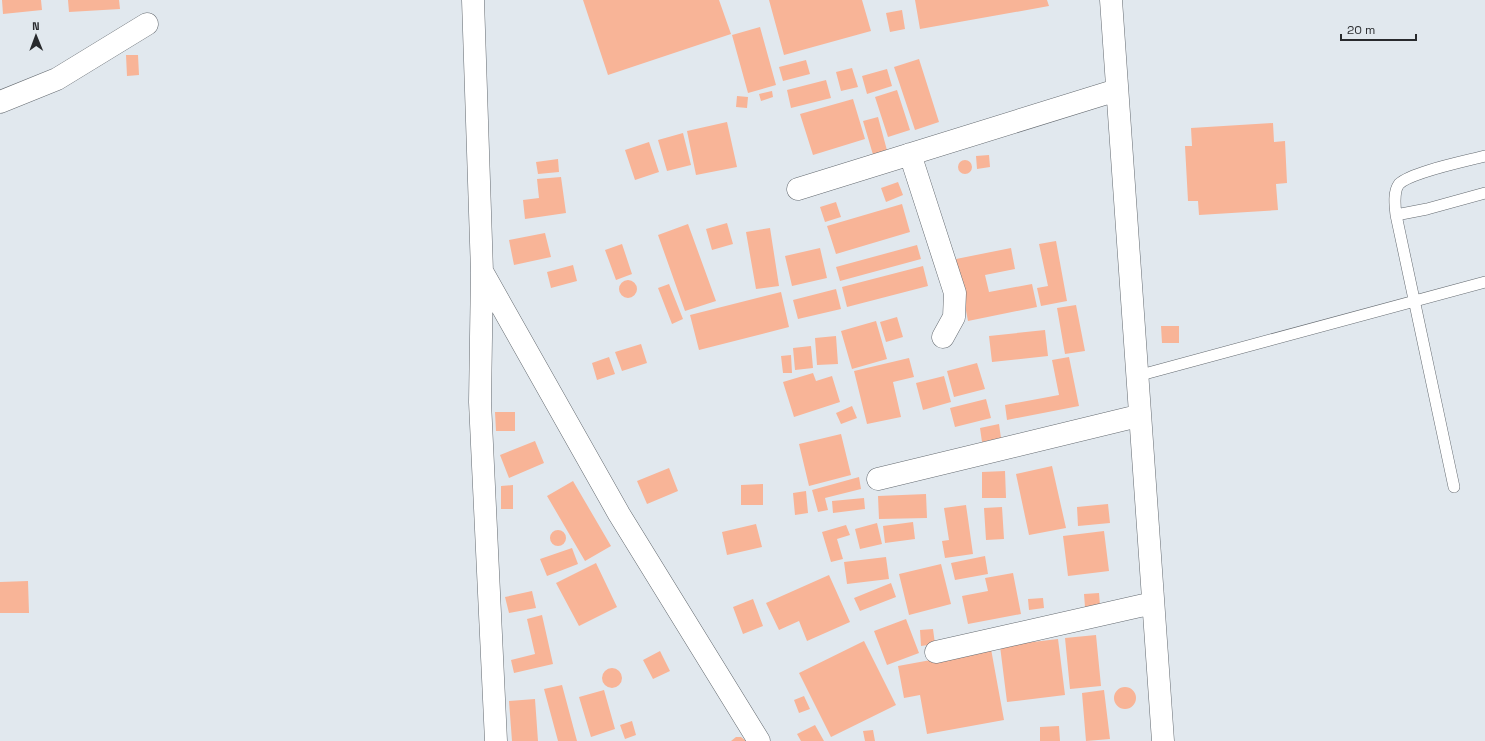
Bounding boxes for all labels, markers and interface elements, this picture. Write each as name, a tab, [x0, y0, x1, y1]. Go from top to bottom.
north arrow	[16, 16, 56, 56]
scale bar	[1341, 16, 1416, 42]
text: N	[32, 19, 40, 33]
text: 20 m	[1347, 22, 1375, 38]

